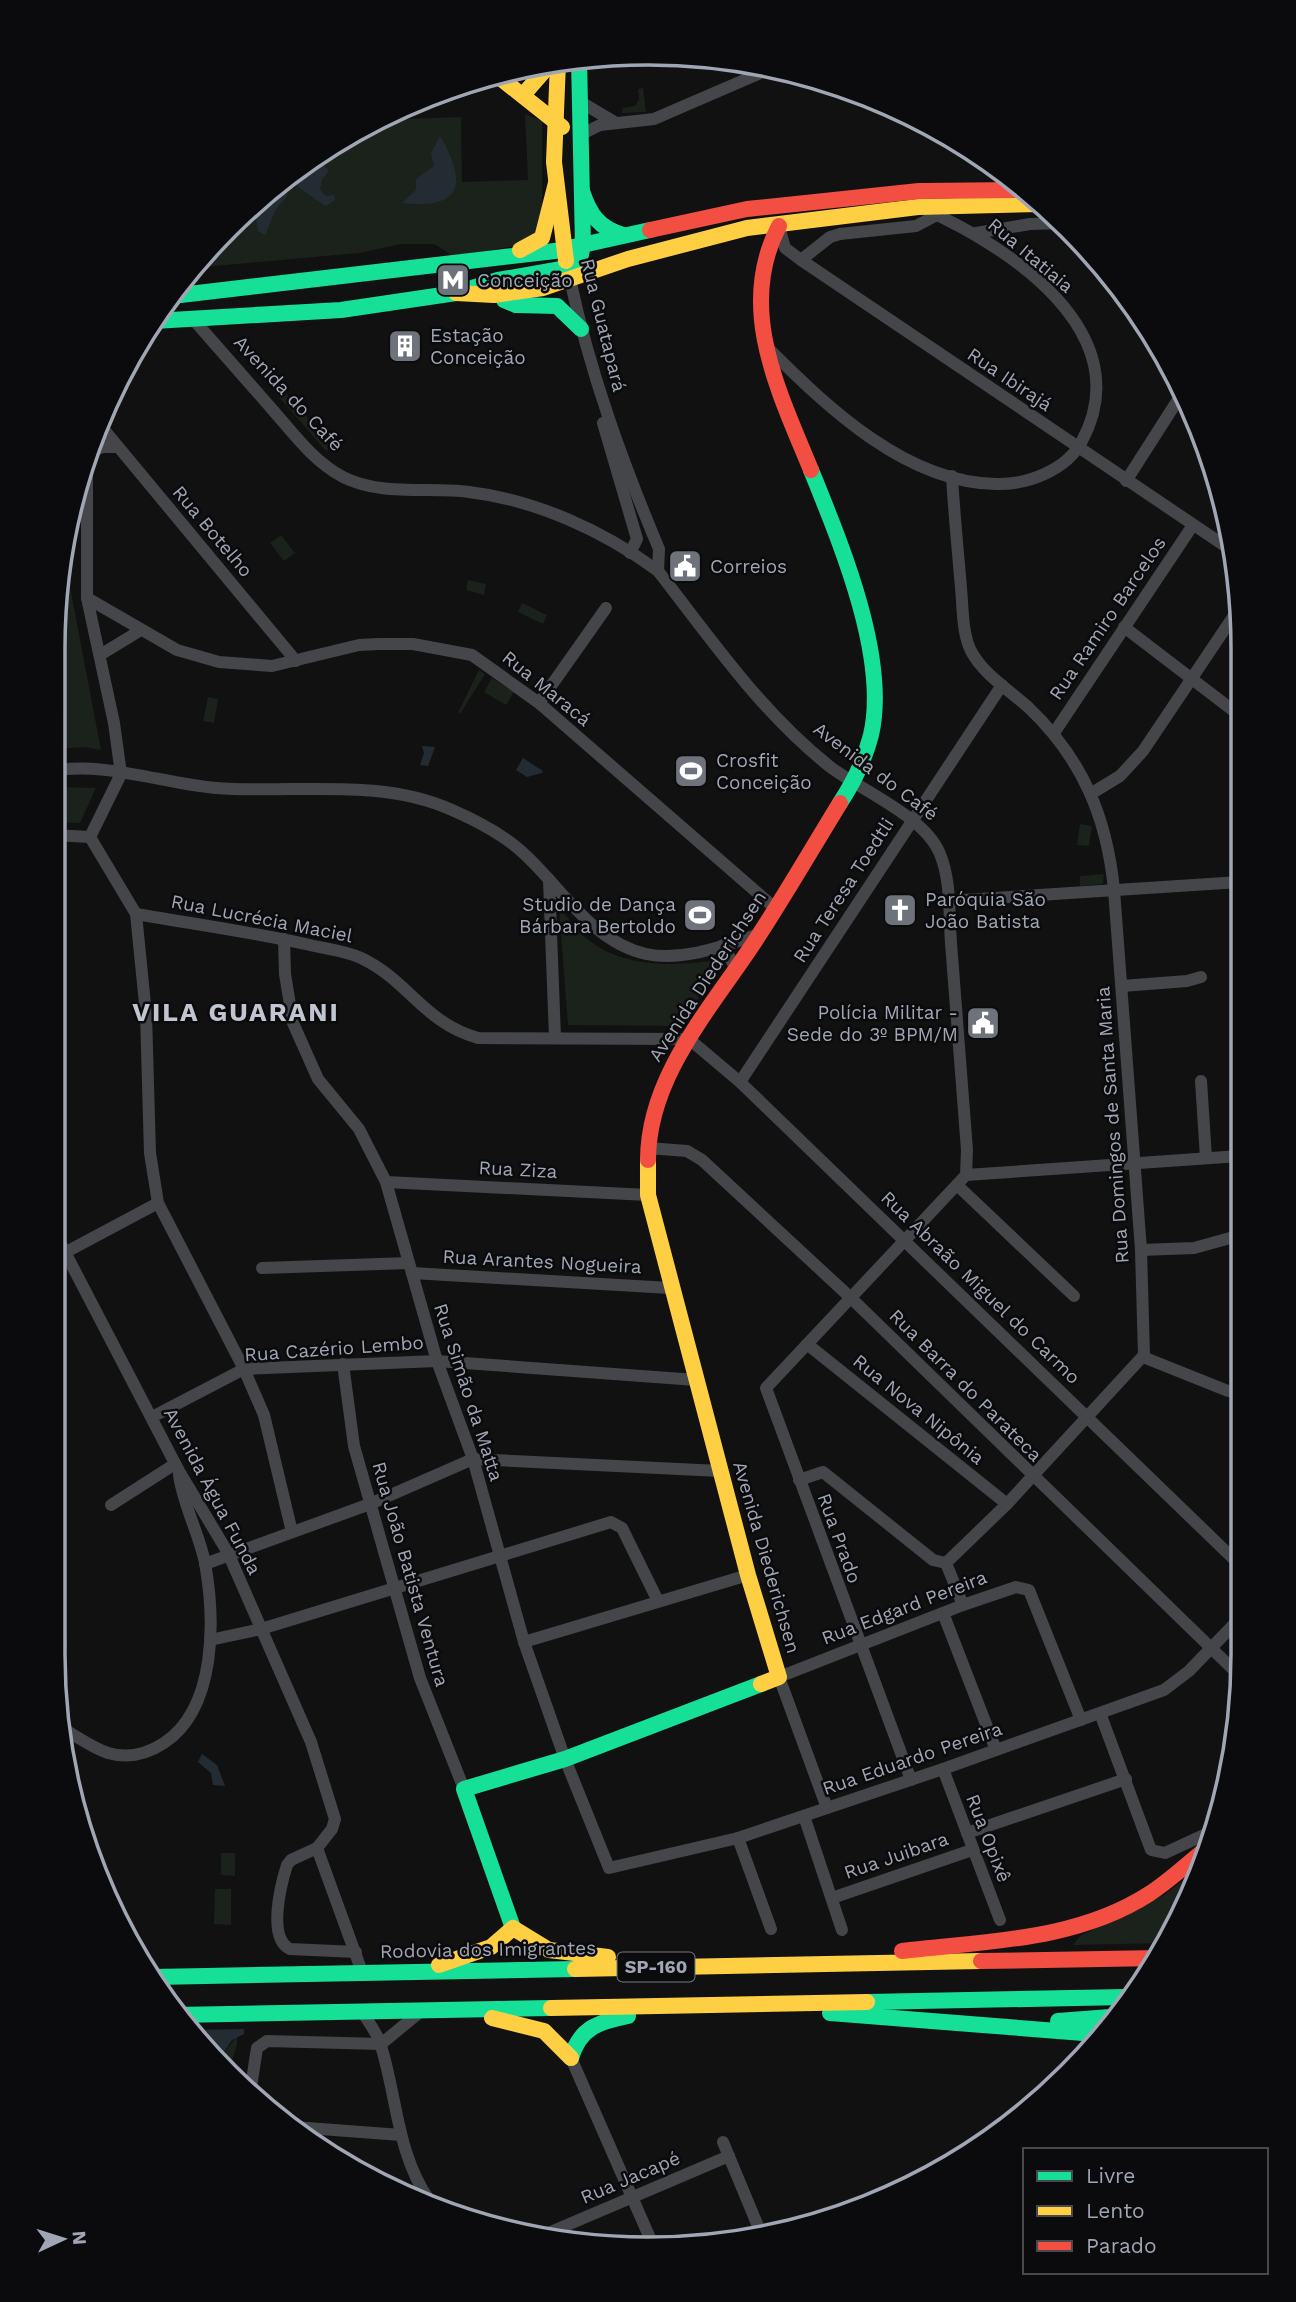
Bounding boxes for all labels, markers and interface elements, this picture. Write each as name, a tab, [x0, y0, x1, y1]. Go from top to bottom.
street label: Rua Itatiaia	[983, 213, 1078, 298]
street label: Rua Guatapará	[576, 256, 631, 394]
metro station icon: Conceição	[434, 261, 472, 299]
place label: Conceição	[477, 269, 573, 292]
place label: Estação Conceição	[430, 324, 526, 369]
building icon: Estação Conceição	[386, 327, 424, 365]
street label: Avenida do Café	[229, 331, 348, 456]
street label: Rua Ibirajá	[963, 343, 1057, 416]
street label: Rua Botelho	[168, 481, 258, 582]
street label: Rua Ramiro Barcelos	[1044, 532, 1171, 704]
public building icon: Correios	[666, 547, 704, 585]
place label: Correios	[710, 555, 787, 578]
street label: Rua Maracá	[498, 646, 596, 731]
street label: Avenida do Café	[809, 717, 942, 826]
place label: Crosfit Conceição	[716, 749, 812, 794]
sports icon: Crosfit Conceição	[672, 752, 710, 790]
street label: Rua Teresa Toedtli	[788, 814, 899, 967]
street label: Avenida Diederichsen	[644, 887, 771, 1066]
place label: Paróquia São João Batista	[925, 888, 1046, 933]
street label: Rua Lucrécia Maciel	[169, 890, 355, 947]
church icon: Paróquia São João Batista	[881, 891, 919, 929]
place label: Studio de Dança Bárbara Bertoldo	[519, 893, 676, 938]
sports icon: Studio de Dança Bárbara Bertoldo	[681, 896, 719, 934]
street label: Rua Domingos de Santa Maria	[1091, 985, 1134, 1264]
district label: VILA GUARANI	[132, 997, 340, 1027]
place label: Polícia Militar - Sede do 3º BPM/M	[787, 1001, 958, 1046]
public building icon: Polícia Militar - Sede do 3º BPM/M	[964, 1004, 1002, 1042]
street label: Rua Ziza	[478, 1156, 558, 1183]
street label: Rua Abraão Miguel do Carmo	[876, 1186, 1085, 1389]
street label: Rua Arantes Nogueira	[442, 1245, 642, 1278]
street label: Rua Simão da Matta	[429, 1300, 508, 1484]
street label: Rua Barra do Parateca	[885, 1304, 1047, 1467]
street label: Rua Cazério Lembo	[244, 1331, 425, 1366]
street label: Rua Nova Nipônia	[848, 1349, 989, 1470]
street label: Avenida Água Funda	[159, 1404, 266, 1579]
street label: Avenida Diederichsen	[728, 1458, 805, 1656]
street label: Rua João Batista Ventura	[367, 1459, 454, 1690]
street label: Rua Prado	[813, 1490, 866, 1586]
street label: Rua Edgard Pereira	[818, 1565, 990, 1650]
street label: Rua Eduardo Pereira	[819, 1717, 1005, 1800]
street label: Rua Opixê	[961, 1791, 1016, 1886]
street label: Rua Juibara	[841, 1827, 952, 1884]
street label: Rodovia dos Imigrantes	[380, 1936, 596, 1963]
road number: SP-160	[618, 1952, 694, 1982]
street label: Rua Jacapé	[577, 2146, 683, 2209]
legend	[1023, 2148, 1268, 2274]
text: Livre	[1086, 2163, 1135, 2188]
text: Lento	[1086, 2198, 1145, 2223]
north arrow	[28, 2204, 98, 2274]
text: N	[67, 2230, 91, 2246]
text: Parado	[1086, 2233, 1157, 2258]

